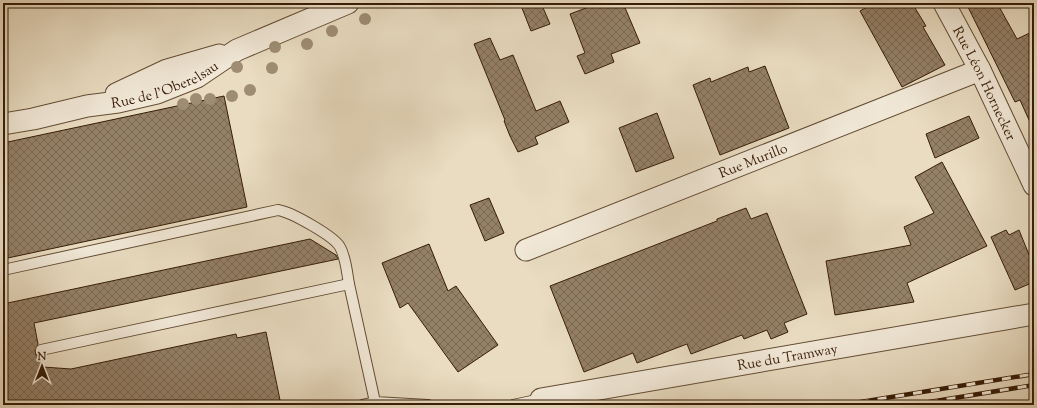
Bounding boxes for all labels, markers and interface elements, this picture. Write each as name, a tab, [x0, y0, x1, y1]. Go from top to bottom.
street label: Rue Léon Hornecker	[946, 23, 1020, 145]
street label: Rue de l'Oberelsau	[110, 57, 223, 115]
street label: Rue Murillo	[716, 139, 791, 185]
street label: Rue du Tramway	[736, 340, 839, 377]
north arrow	[22, 346, 62, 386]
text: N	[37, 349, 47, 365]

